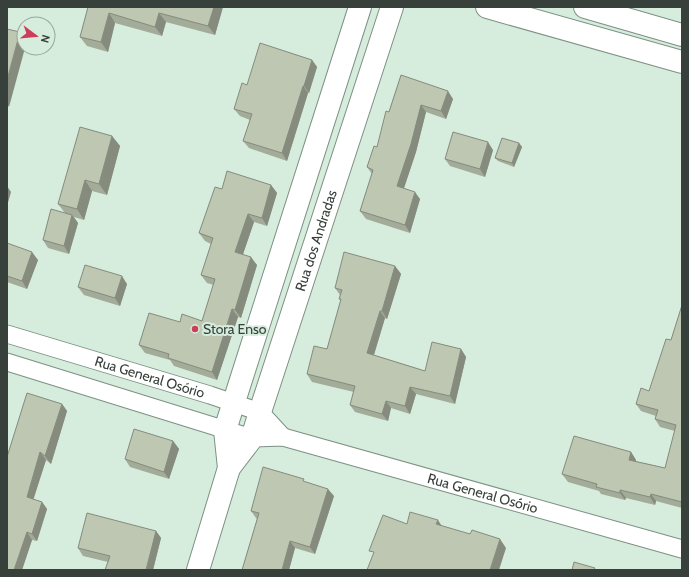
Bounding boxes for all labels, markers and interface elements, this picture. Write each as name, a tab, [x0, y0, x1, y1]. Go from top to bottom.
north arrow	[16, 16, 56, 56]
text: N	[38, 33, 53, 44]
street label: Rua dos Andradas	[291, 187, 341, 293]
place label: Stora Enso	[203, 320, 267, 338]
marker: Stora Enso	[190, 324, 200, 334]
street label: Rua General Osório	[93, 352, 207, 402]
street label: Rua General Osório	[425, 469, 540, 517]

